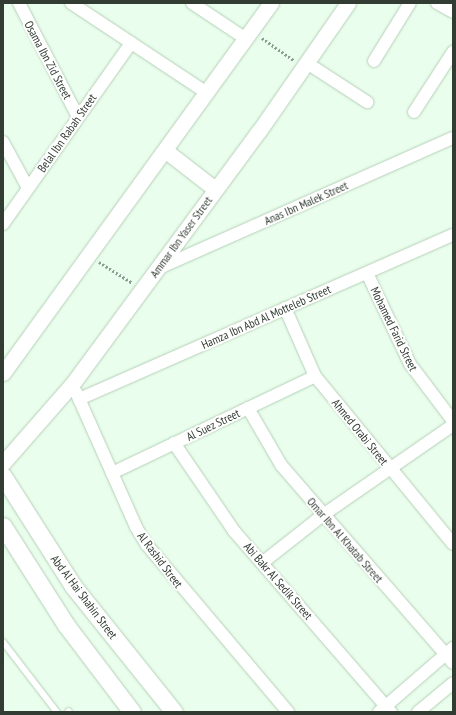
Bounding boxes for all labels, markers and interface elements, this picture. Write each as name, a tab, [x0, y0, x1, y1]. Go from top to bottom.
street label: Osama Ibn Zid Street	[21, 18, 75, 102]
street label: Belal Ibn Rabah Street	[35, 91, 99, 175]
street label: Anas Ibn Malek Street	[262, 178, 350, 228]
street label: Ammar Ibn Yaser Street	[147, 194, 215, 280]
street label: Hamza Ibn Abd Al Motteleb Street	[199, 282, 333, 352]
street label: Mohamed Farid Street	[367, 285, 421, 373]
street label: Ahmed Orabi Street	[329, 396, 391, 468]
street label: Al Suez Street	[184, 406, 242, 444]
street label: Omar Ibn Al Khatab Street	[304, 494, 386, 586]
street label: Al Rashid Street	[134, 529, 186, 591]
street label: Abi Bakr Al Sedik Street	[240, 539, 316, 623]
street label: Abd Al Hai Shahin Street	[48, 552, 120, 642]

